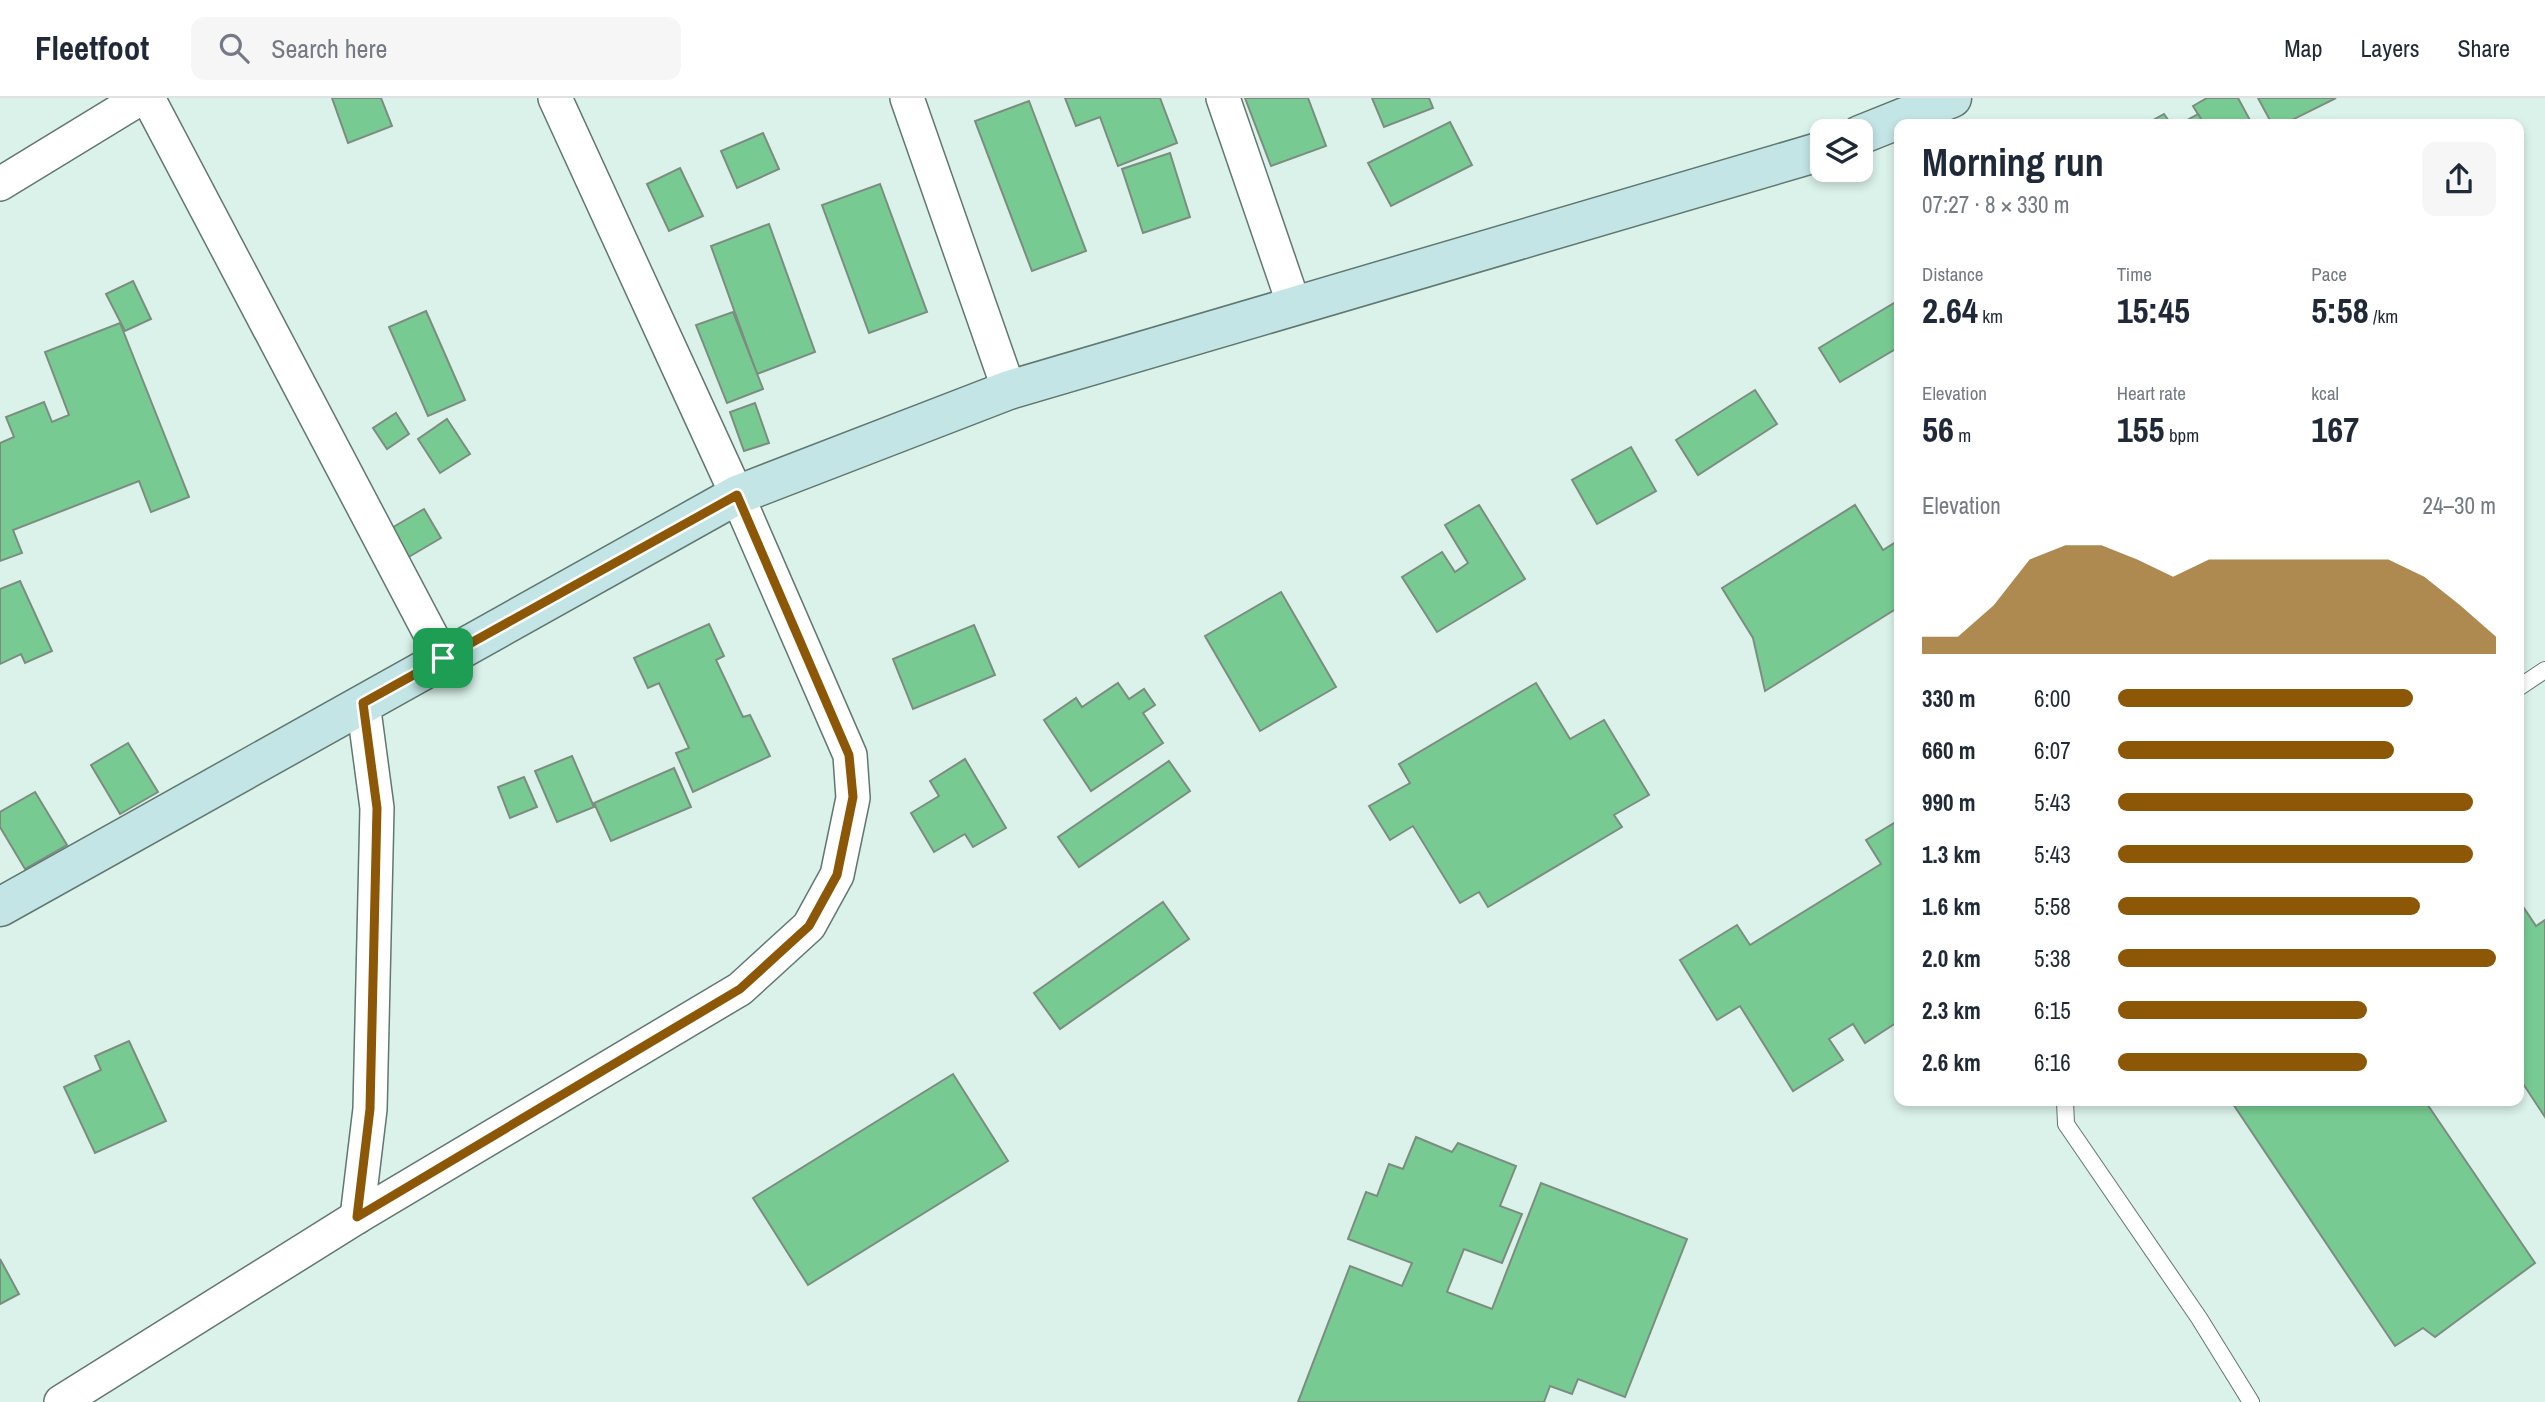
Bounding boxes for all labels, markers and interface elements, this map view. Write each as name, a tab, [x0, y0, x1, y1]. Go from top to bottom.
search box	[191, 17, 681, 80]
text: Fleetfoot	[35, 26, 149, 70]
icon: search	[215, 29, 253, 67]
text: Search here	[271, 31, 387, 66]
text: Map	[2284, 32, 2322, 64]
text: Layers	[2360, 32, 2419, 64]
text: Share	[2457, 32, 2510, 64]
map controls	[1810, 119, 1873, 182]
button: layers	[1810, 119, 1873, 182]
text: Morning run	[1922, 137, 2104, 188]
button: share	[2422, 142, 2496, 216]
text: 07:27 · 8 × 330 m	[1922, 189, 2069, 220]
text: Distance	[1922, 261, 1983, 287]
text: Time	[2117, 261, 2152, 287]
text: Pace	[2311, 261, 2347, 287]
text: 2.64	[1922, 287, 1978, 334]
text: 15:45	[2117, 287, 2190, 334]
text: 5:58	[2311, 287, 2369, 334]
text: km	[1978, 303, 2003, 329]
text: /km	[2369, 303, 2398, 329]
text: Elevation	[1922, 380, 1987, 406]
text: Heart rate	[2117, 380, 2186, 406]
text: kcal	[2311, 380, 2339, 406]
text: 56	[1922, 406, 1954, 453]
text: 155	[2117, 406, 2165, 453]
text: 167	[2311, 406, 2359, 453]
text: m	[1954, 422, 1971, 448]
text: bpm	[2165, 422, 2199, 448]
text: Elevation	[1922, 490, 2001, 521]
text: 24–30 m	[2423, 490, 2496, 521]
pin	[413, 628, 473, 688]
icon: arrive	[424, 639, 462, 677]
text: 330 m	[1922, 683, 1975, 714]
text: 6:00	[2034, 683, 2071, 714]
text: 660 m	[1922, 735, 1975, 766]
text: 6:07	[2034, 735, 2071, 766]
text: 990 m	[1922, 787, 1975, 818]
text: 5:43	[2034, 787, 2071, 818]
text: 1.3 km	[1922, 839, 1981, 870]
text: 5:43	[2034, 839, 2071, 870]
text: 1.6 km	[1922, 891, 1981, 922]
text: 5:58	[2034, 891, 2071, 922]
text: 2.0 km	[1922, 943, 1981, 974]
text: 5:38	[2034, 943, 2071, 974]
text: 2.3 km	[1922, 995, 1981, 1026]
text: 6:15	[2034, 995, 2071, 1026]
text: 2.6 km	[1922, 1047, 1981, 1078]
text: 6:16	[2034, 1047, 2071, 1078]

